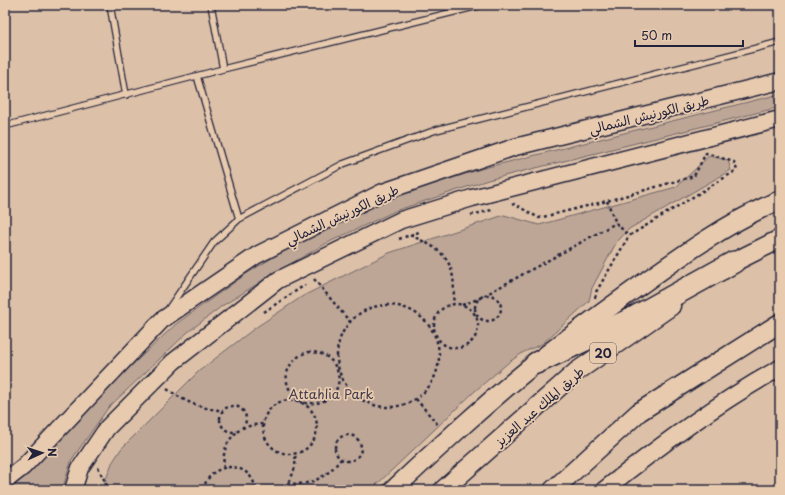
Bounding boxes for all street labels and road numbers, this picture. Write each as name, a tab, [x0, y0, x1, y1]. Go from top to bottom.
street label: طريق الكورنيش الشمالي	[587, 90, 712, 141]
street label: طريق الكورنيش الشمالي	[282, 179, 403, 251]
road number: 20	[590, 343, 616, 363]
street label: طريق الملك عبد العزيز	[489, 362, 588, 451]

